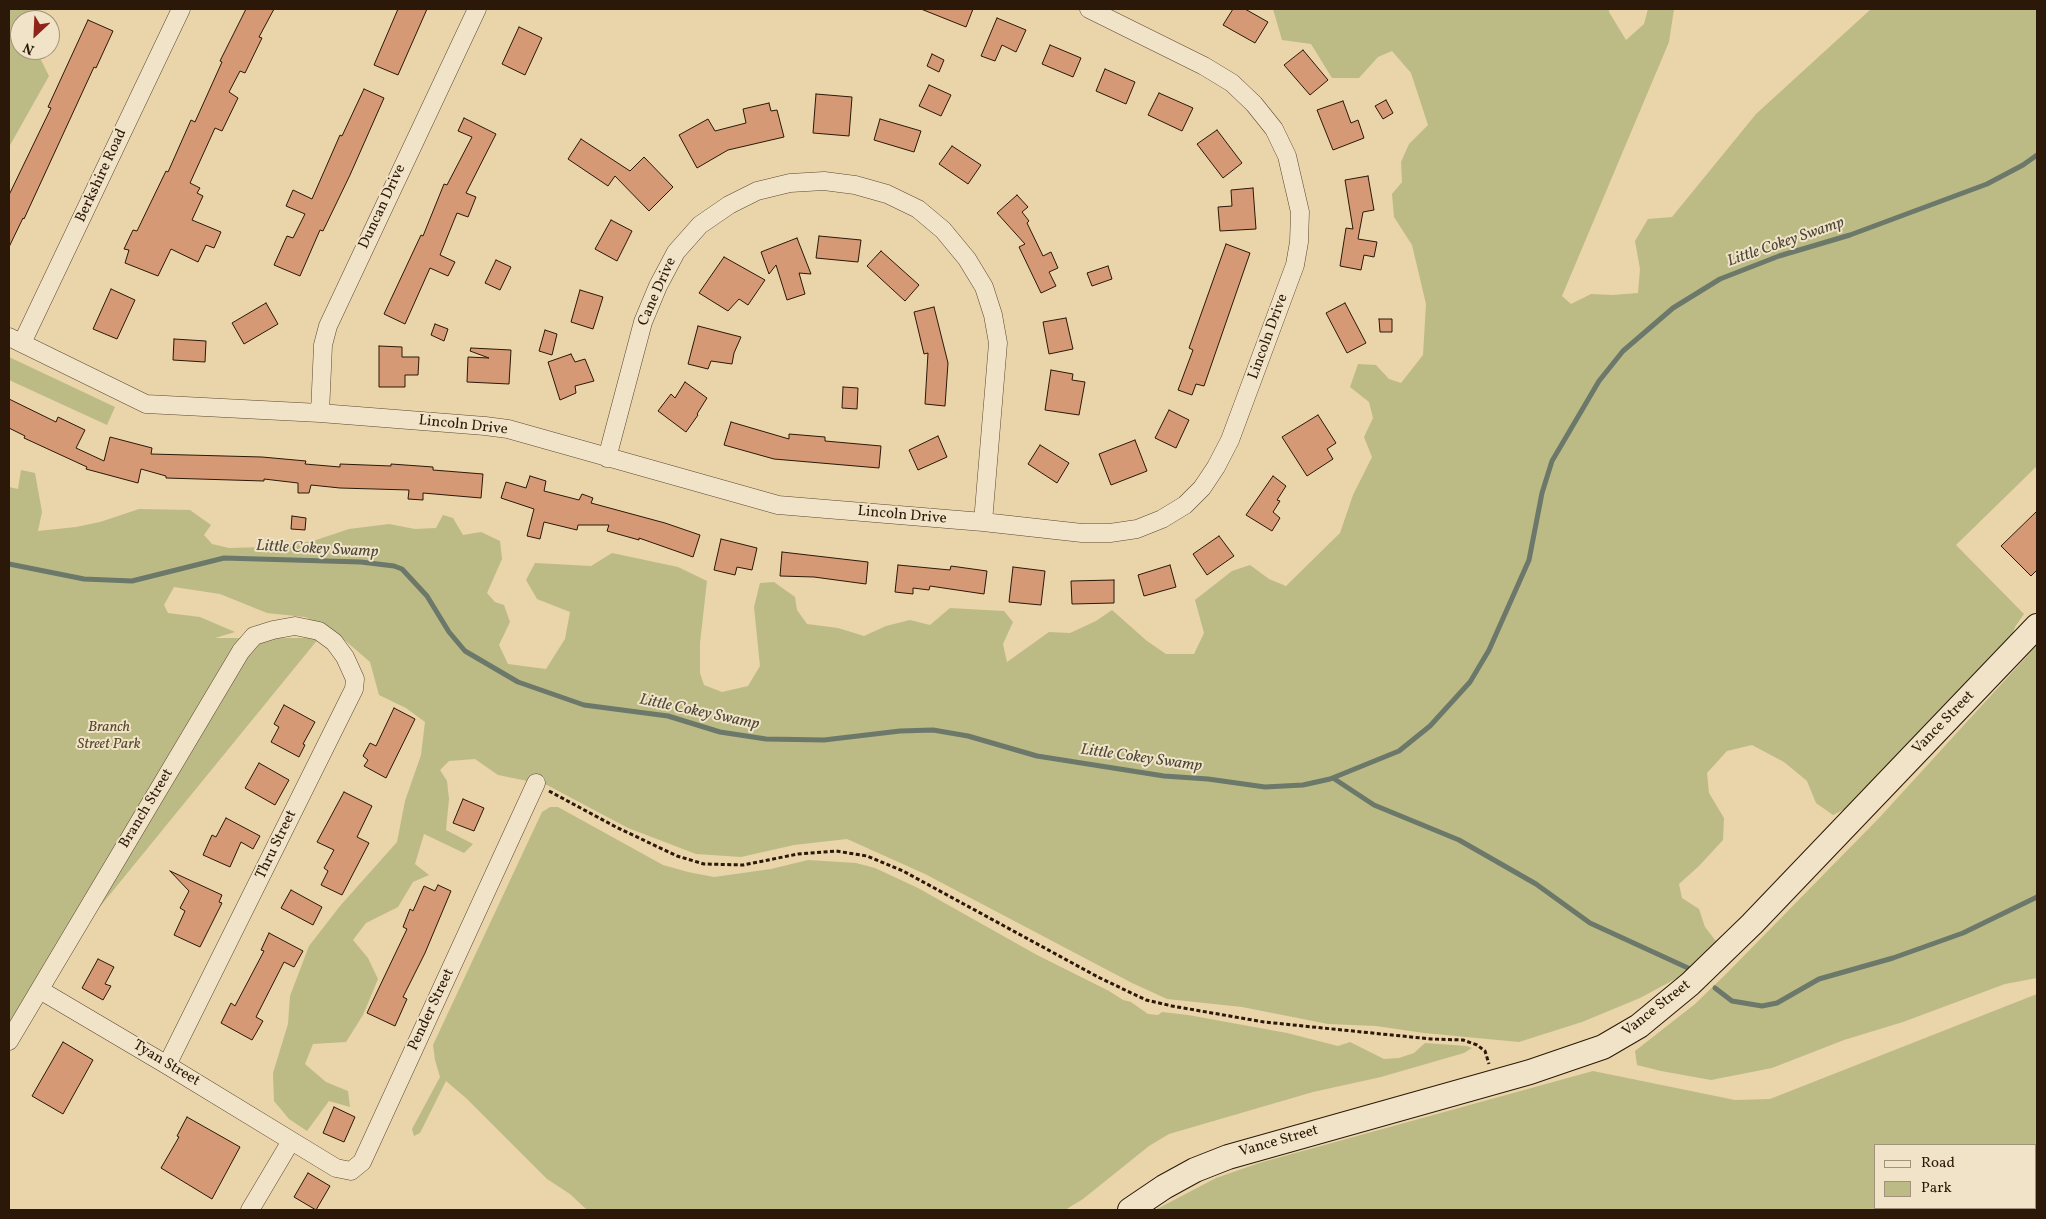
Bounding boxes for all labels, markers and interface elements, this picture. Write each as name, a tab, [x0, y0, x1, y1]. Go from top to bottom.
north arrow	[10, 10, 60, 60]
text: N	[20, 37, 38, 59]
street label: Berkshire Road	[72, 126, 132, 226]
street label: Duncan Drive	[356, 162, 410, 252]
water label: Little Cokey Swamp	[1725, 214, 1847, 272]
street label: Cane Drive	[635, 255, 681, 329]
street label: Lincoln Drive	[1245, 292, 1293, 382]
street label: Lincoln Drive	[418, 412, 508, 440]
street label: Lincoln Drive	[857, 503, 947, 529]
water label: Little Cokey Swamp	[255, 537, 379, 563]
street label: Vance Street	[1909, 687, 1979, 759]
water label: Little Cokey Swamp	[637, 691, 761, 735]
park label: Branch Street Park	[77, 719, 141, 754]
water label: Little Cokey Swamp	[1079, 741, 1203, 777]
street label: Branch Street	[116, 766, 178, 852]
street label: Thru Street	[253, 808, 301, 882]
street label: Pender Street	[405, 966, 459, 1054]
street label: Vance Street	[1619, 977, 1695, 1041]
street label: Tyan Street	[129, 1037, 203, 1091]
street label: Vance Street	[1237, 1122, 1321, 1162]
legend	[1874, 1144, 2036, 1209]
text: Road	[1921, 1153, 1955, 1174]
text: Park	[1921, 1178, 1952, 1199]

